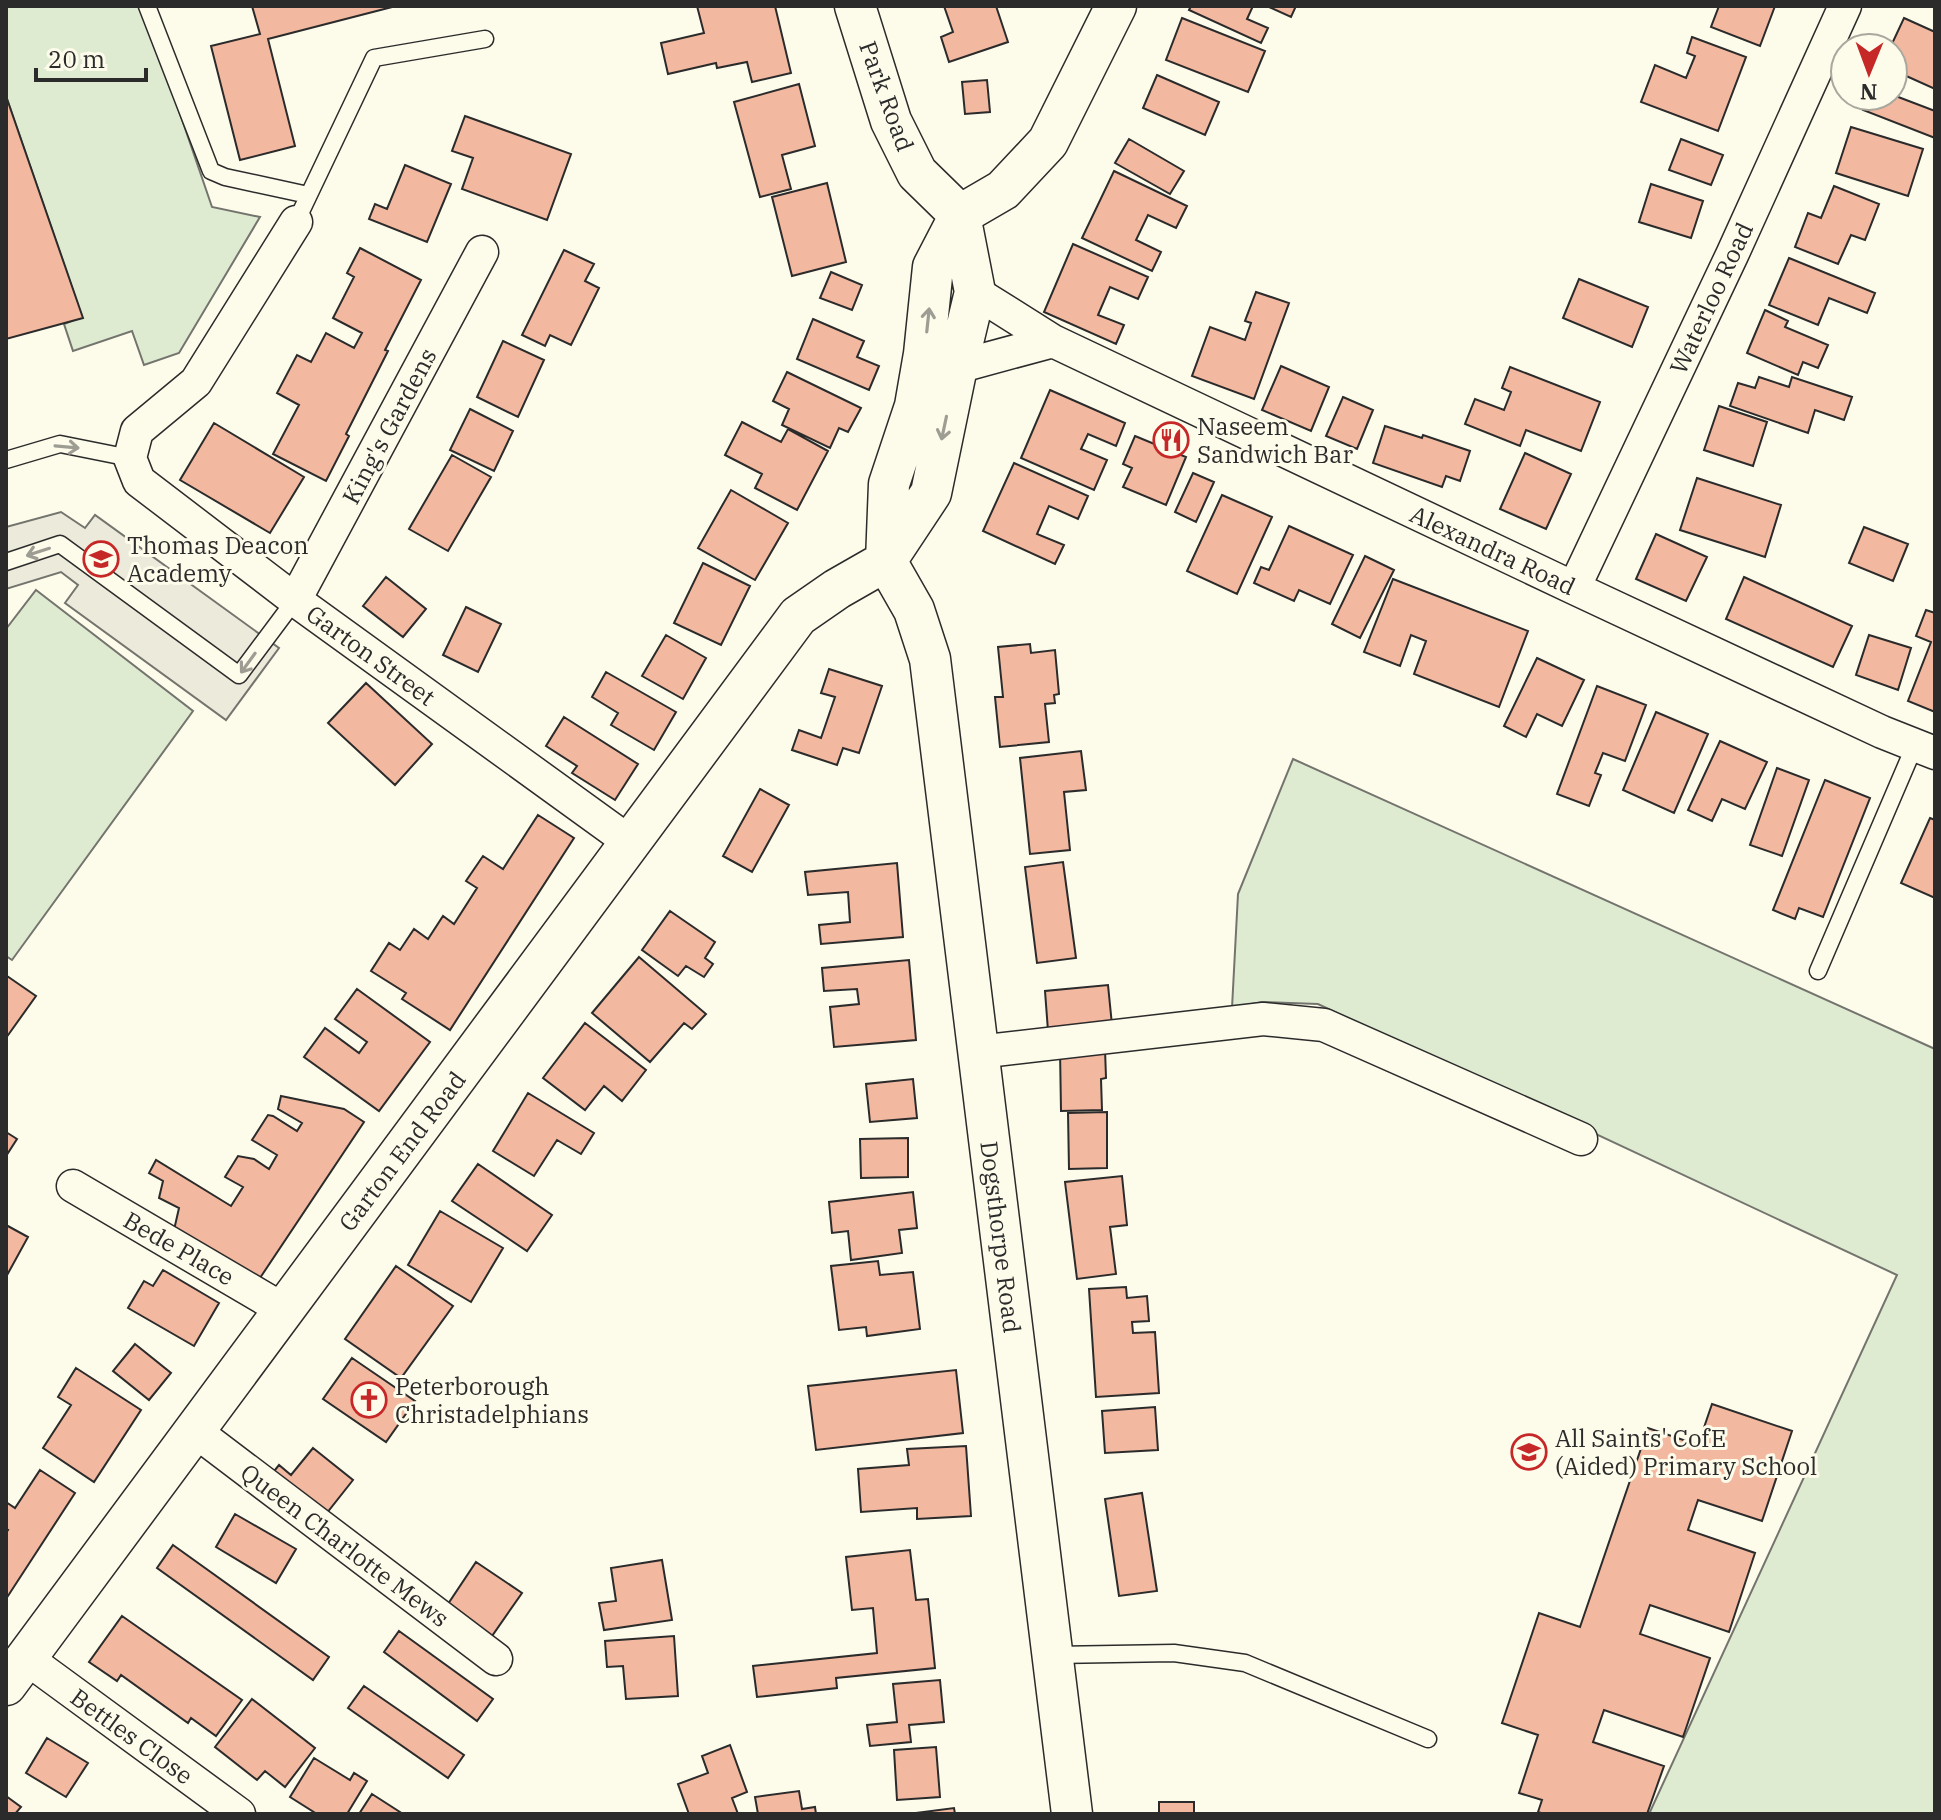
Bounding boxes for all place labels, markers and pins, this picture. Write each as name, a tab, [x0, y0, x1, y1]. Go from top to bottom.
place label: Naseem Sandwich Bar	[1197, 410, 1353, 470]
restaurant icon: Naseem Sandwich Bar	[1152, 421, 1190, 459]
place label: Thomas Deacon Academy	[127, 529, 309, 589]
school or university icon: Thomas Deacon Academy	[82, 540, 120, 578]
place label: Peterborough Christadelphians	[395, 1370, 589, 1430]
church icon: Peterborough Christadelphians	[350, 1381, 388, 1419]
place label: All Saints' CofE (Aided) Primary School	[1555, 1422, 1817, 1482]
school or university icon: All Saints' CofE (Aided) Primary School	[1510, 1433, 1548, 1471]

